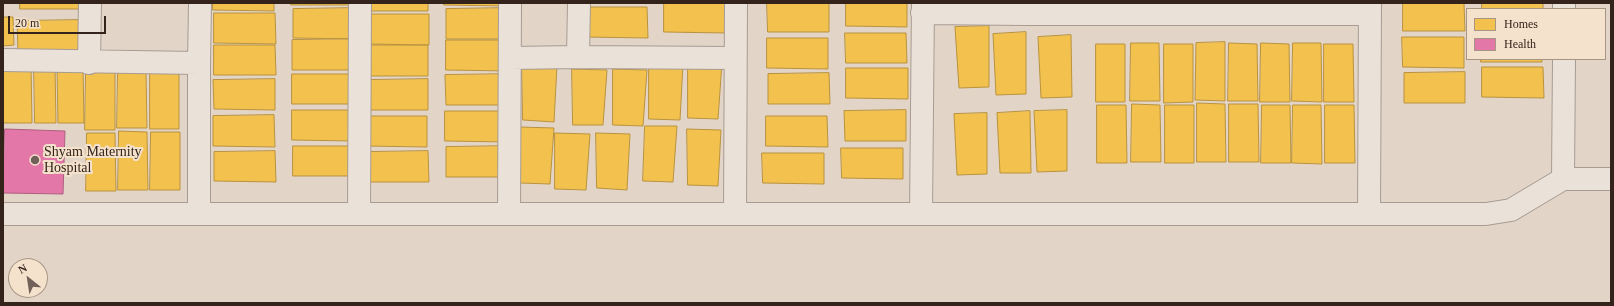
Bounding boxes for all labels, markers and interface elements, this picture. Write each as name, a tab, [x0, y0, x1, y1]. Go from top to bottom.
scale bar	[10, 8, 108, 34]
legend	[1466, 8, 1606, 60]
text: 20 m	[15, 16, 39, 30]
text: Homes	[1504, 17, 1538, 31]
text: Health	[1504, 37, 1536, 51]
place label: Shyam Maternity Hospital	[44, 144, 142, 176]
marker: Shyam Maternity Hospital	[29, 154, 41, 166]
north arrow	[8, 258, 48, 298]
text: N	[16, 261, 29, 276]

